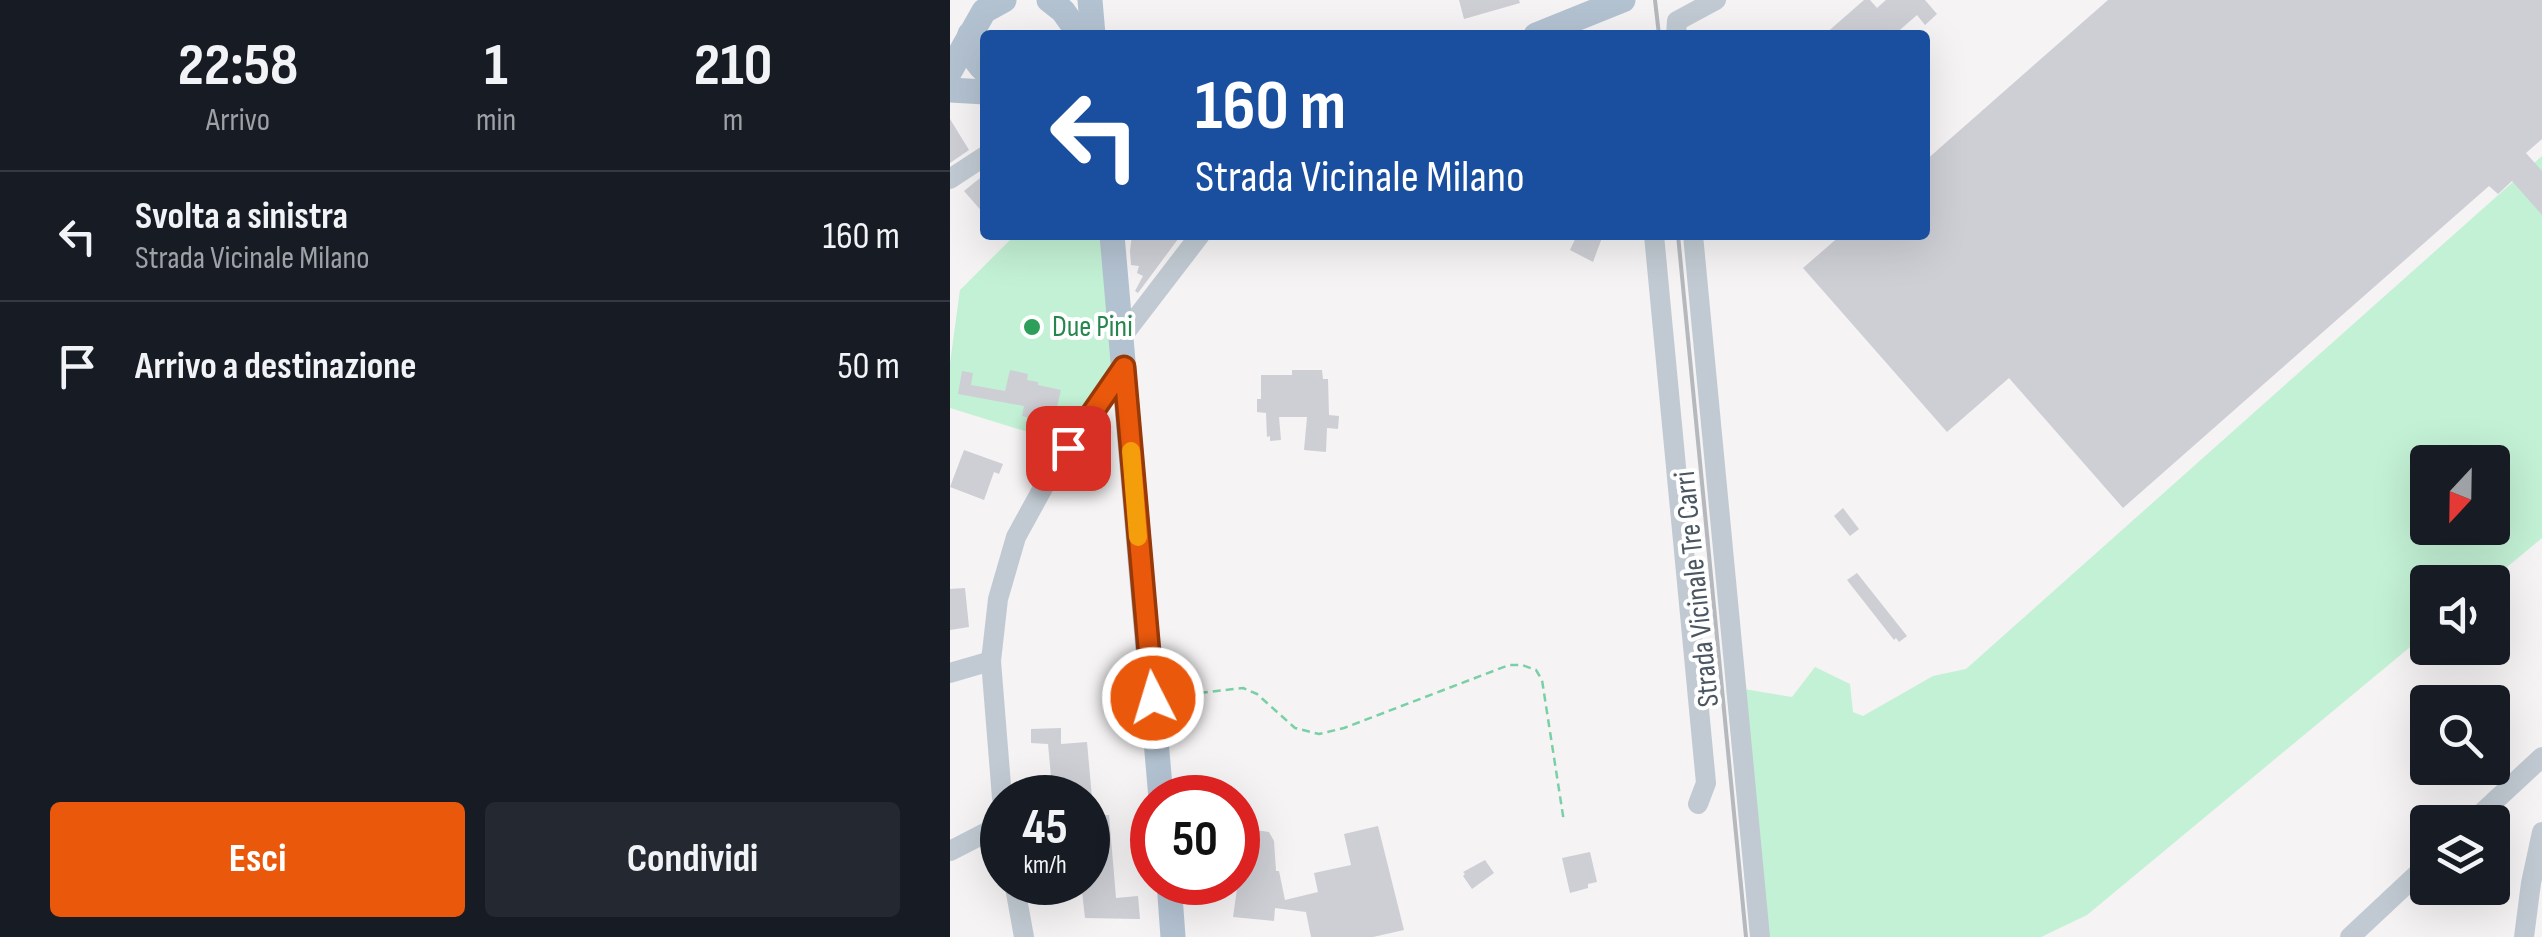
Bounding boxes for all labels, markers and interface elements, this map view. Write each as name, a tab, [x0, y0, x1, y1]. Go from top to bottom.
text: 22:58	[178, 30, 298, 102]
text: 1	[484, 30, 508, 102]
text: 210	[694, 30, 772, 102]
text: 160 m	[1195, 65, 1346, 149]
icon: left	[1030, 70, 1160, 200]
text: Arrivo	[206, 101, 270, 140]
text: min	[476, 101, 516, 140]
text: m	[723, 101, 743, 140]
text: Strada Vicinale Milano	[1195, 150, 1525, 205]
text: Svolta a sinistra	[135, 194, 348, 239]
icon: left	[50, 209, 105, 264]
text: 160 m	[823, 214, 900, 259]
text: Strada Vicinale Milano	[135, 239, 369, 278]
place label: Due Pini	[1052, 309, 1133, 345]
marker: Due Pini	[1021, 316, 1043, 338]
icon: arrive	[50, 339, 105, 394]
text: Arrivo a destinazione	[135, 344, 416, 389]
text: 50 m	[837, 344, 900, 389]
pin	[1026, 406, 1111, 491]
icon: arrive	[1041, 421, 1096, 476]
north arrow	[2410, 445, 2510, 545]
map controls	[2410, 445, 2510, 905]
street label: Strada Vicinale Tre Carri	[1667, 469, 1727, 709]
button: sound	[2410, 565, 2510, 665]
position arrow	[1101, 646, 1205, 750]
button: search	[2410, 685, 2510, 785]
speed limit sign: 50	[1130, 775, 1260, 905]
text: 45	[1022, 798, 1068, 858]
button: Esci	[50, 802, 465, 917]
button: Condividi	[485, 802, 900, 917]
button: layers	[2410, 805, 2510, 905]
text: km/h	[1023, 850, 1067, 881]

